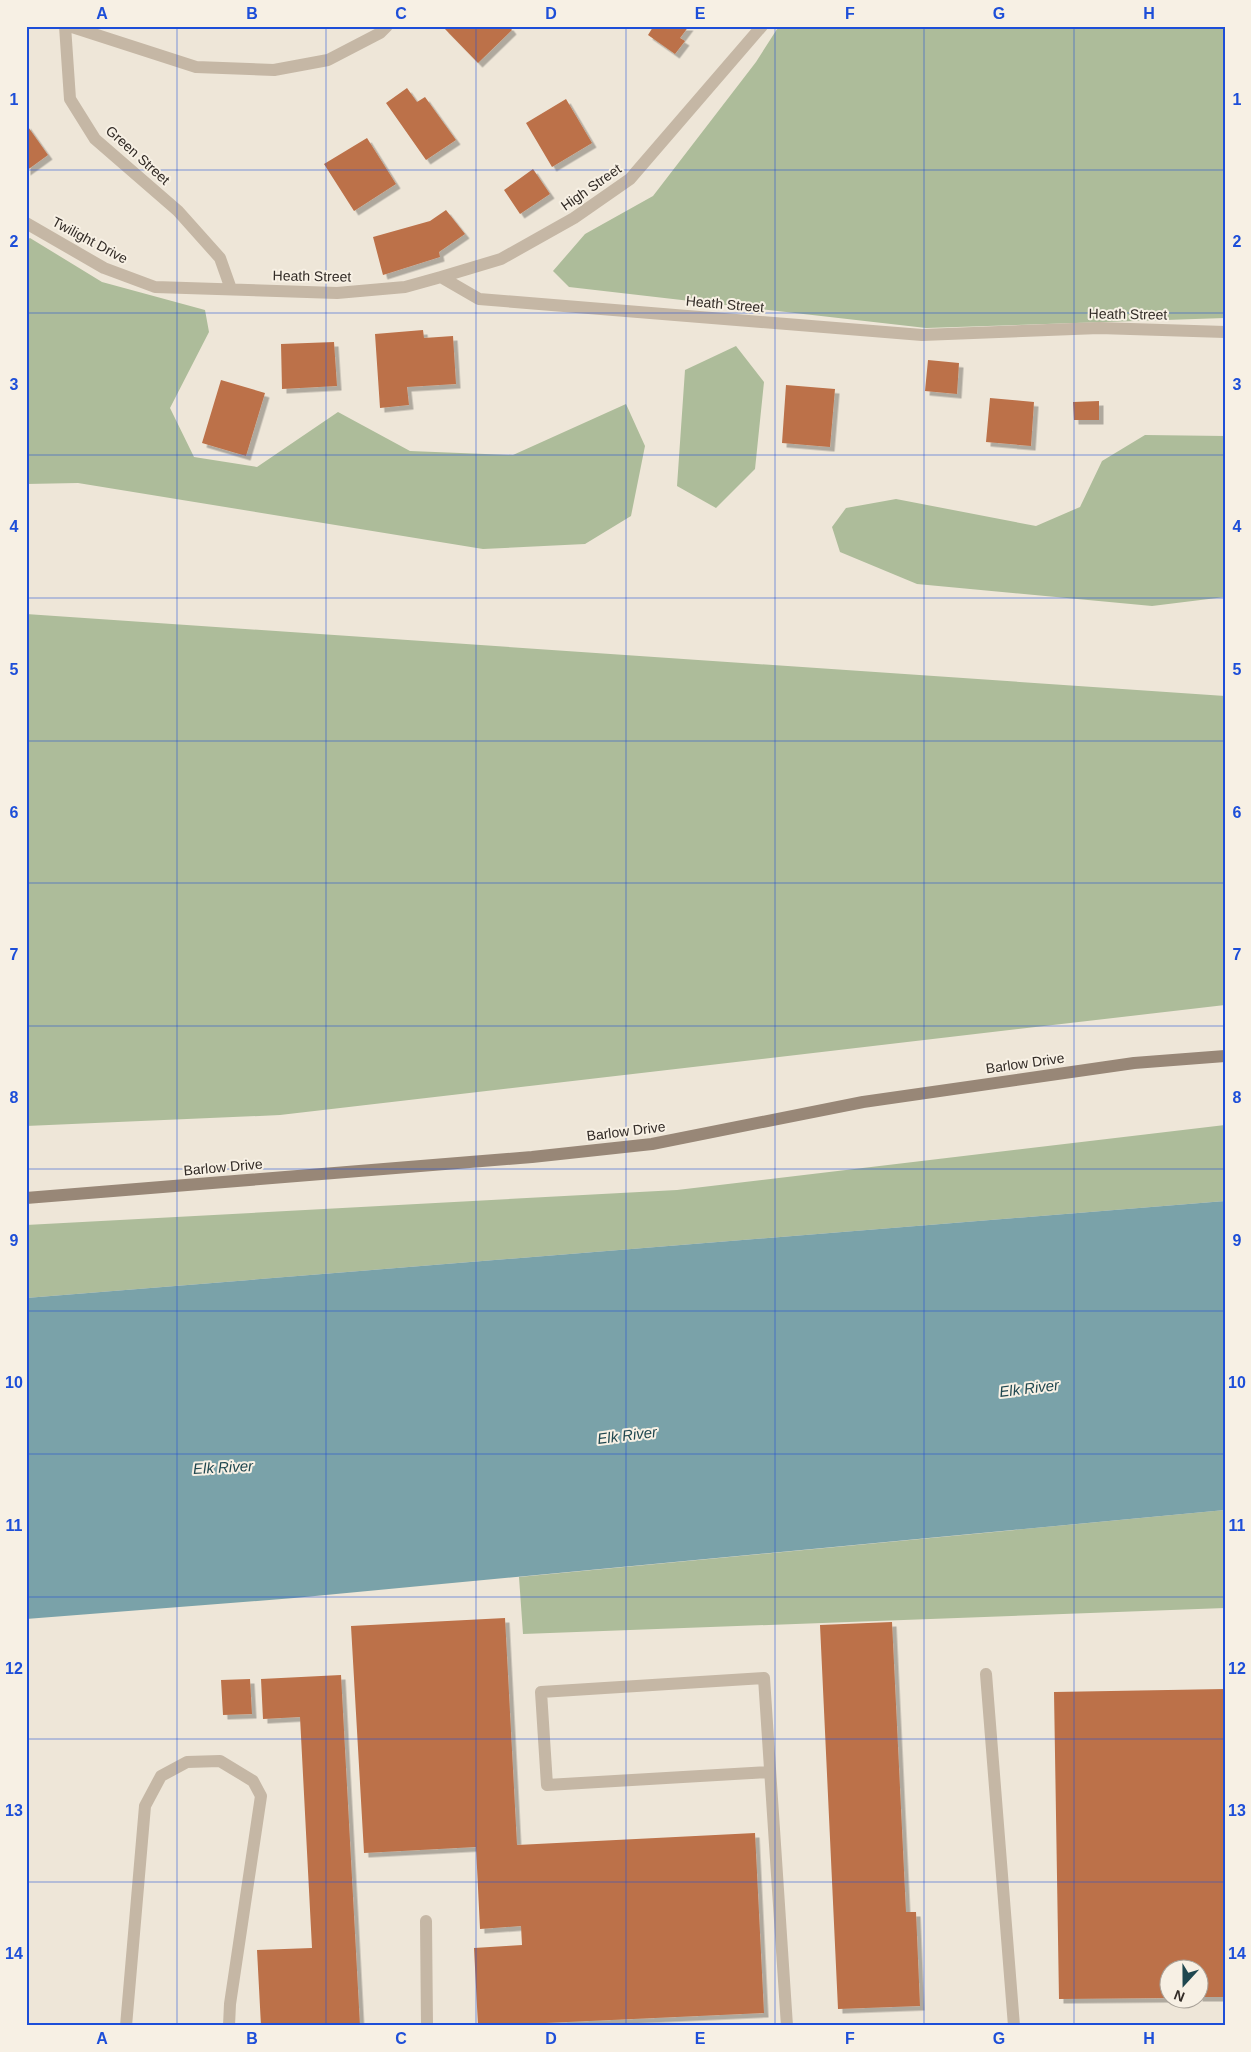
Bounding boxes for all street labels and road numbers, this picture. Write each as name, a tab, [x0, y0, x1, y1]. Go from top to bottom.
street label: Green Street	[103, 122, 173, 188]
street label: High Street	[558, 160, 624, 214]
street label: Twilight Drive	[49, 213, 131, 267]
street label: Heath Street	[273, 267, 352, 285]
street label: Heath Street	[685, 293, 765, 315]
street label: Heath Street	[1089, 305, 1168, 323]
street label: Barlow Drive	[985, 1050, 1066, 1076]
street label: Barlow Drive	[586, 1118, 667, 1144]
street label: Barlow Drive	[183, 1156, 263, 1178]

